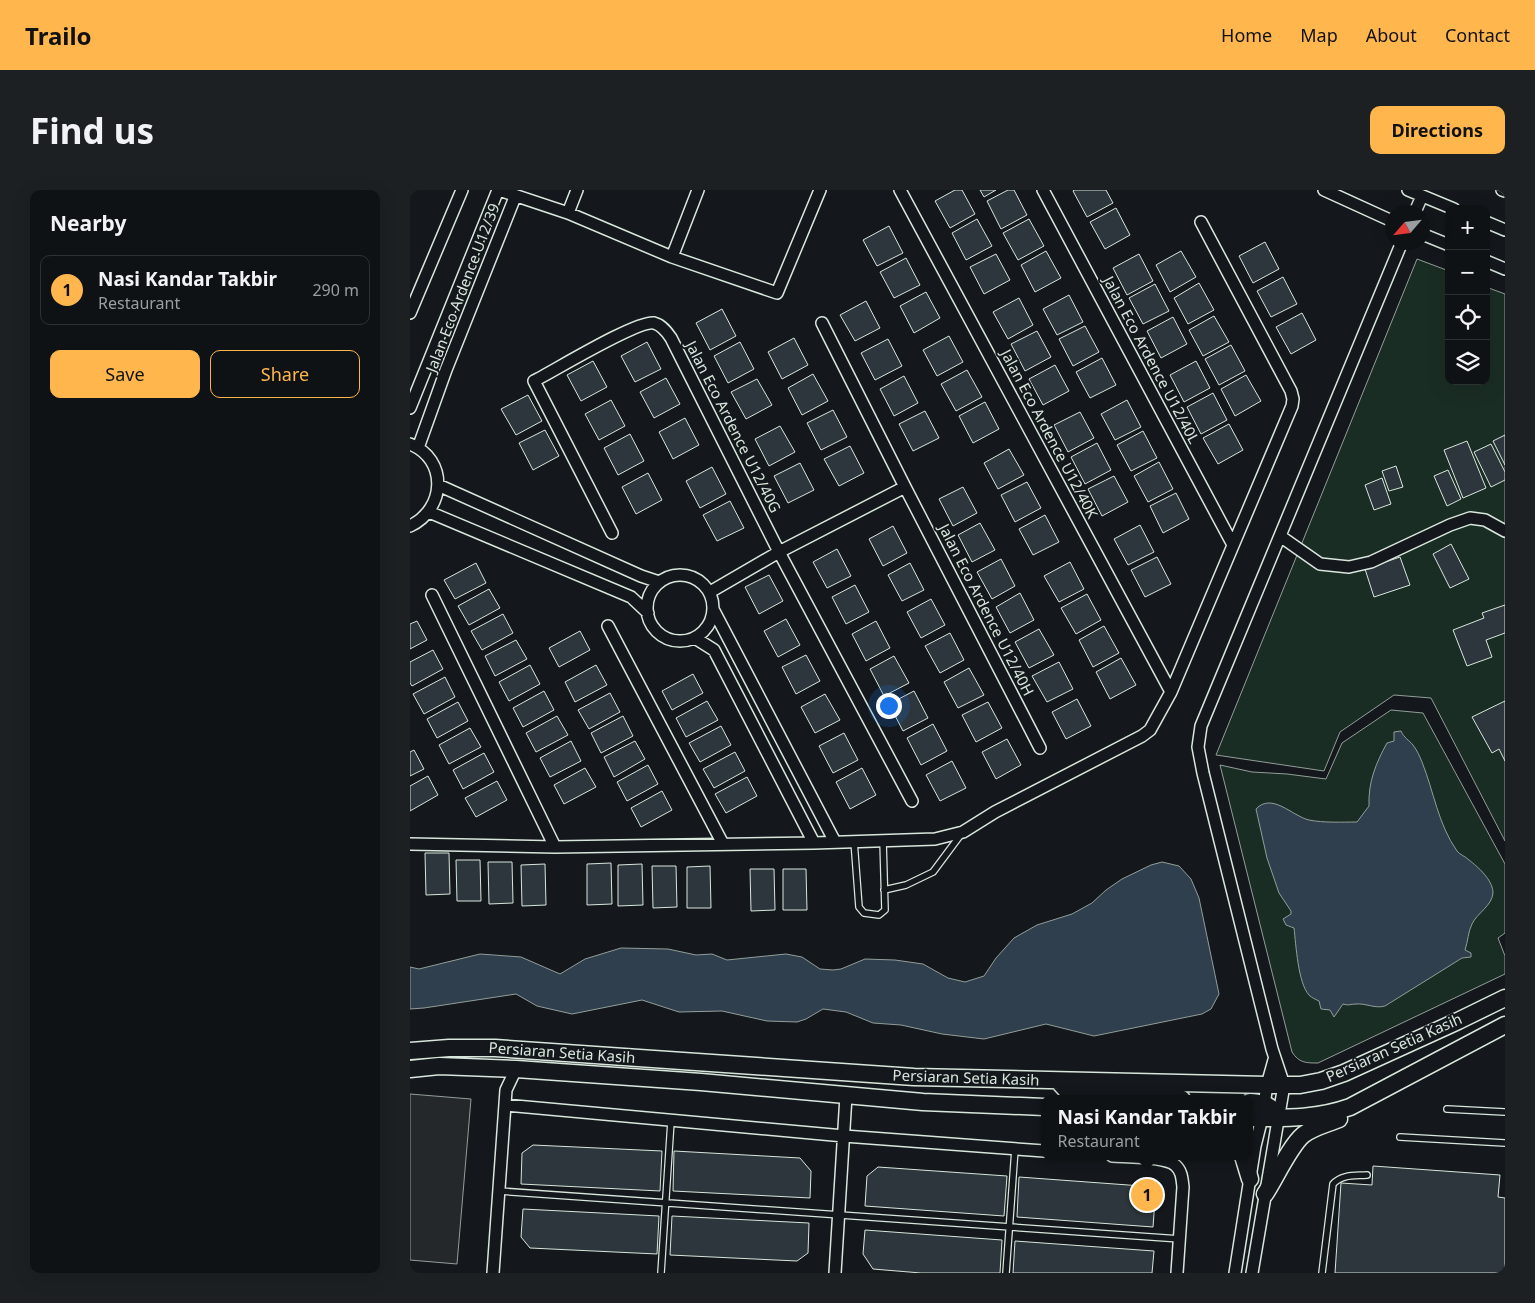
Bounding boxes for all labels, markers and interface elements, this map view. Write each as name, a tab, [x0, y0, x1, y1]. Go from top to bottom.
text: Trailo	[25, 19, 92, 52]
text: Home	[1221, 23, 1272, 47]
text: Map	[1300, 23, 1338, 47]
text: About	[1366, 23, 1417, 47]
text: Contact	[1445, 23, 1510, 47]
button: Directions	[1370, 106, 1505, 154]
text: Find us	[30, 107, 154, 154]
street label: Jalan Eco Ardence U12/39	[420, 200, 504, 377]
north arrow	[1385, 205, 1430, 250]
map controls	[1445, 205, 1490, 385]
button: +	[1445, 205, 1490, 250]
text: Nearby	[50, 209, 126, 237]
button: −	[1445, 250, 1490, 295]
text: Nasi Kandar Takbir	[98, 266, 277, 292]
street label: Jalan Eco Ardence U12/40L	[1098, 270, 1205, 447]
text: 1	[62, 279, 72, 301]
text: 290 m	[312, 279, 359, 301]
text: Restaurant	[98, 292, 180, 314]
button: locate	[1445, 295, 1490, 340]
street label: Jalan Eco Ardence U12/40G	[681, 335, 786, 516]
button: layers	[1445, 340, 1490, 385]
street label: Jalan Eco Ardence U12/40K	[996, 344, 1103, 522]
button: Save	[50, 350, 200, 398]
button: Share	[210, 350, 360, 398]
street label: Jalan Eco Ardence U12/40H	[934, 518, 1039, 699]
your location	[876, 693, 902, 719]
street label: Persiaran Setia Kasih	[1322, 1008, 1465, 1086]
street label: Persiaran Setia Kasih	[488, 1037, 636, 1067]
street label: Persiaran Setia Kasih	[892, 1064, 1040, 1090]
popup	[1041, 1095, 1253, 1160]
text: Nasi Kandar Takbir	[1058, 1104, 1236, 1130]
text: Restaurant	[1058, 1130, 1140, 1152]
pin: 1	[1131, 1176, 1163, 1214]

